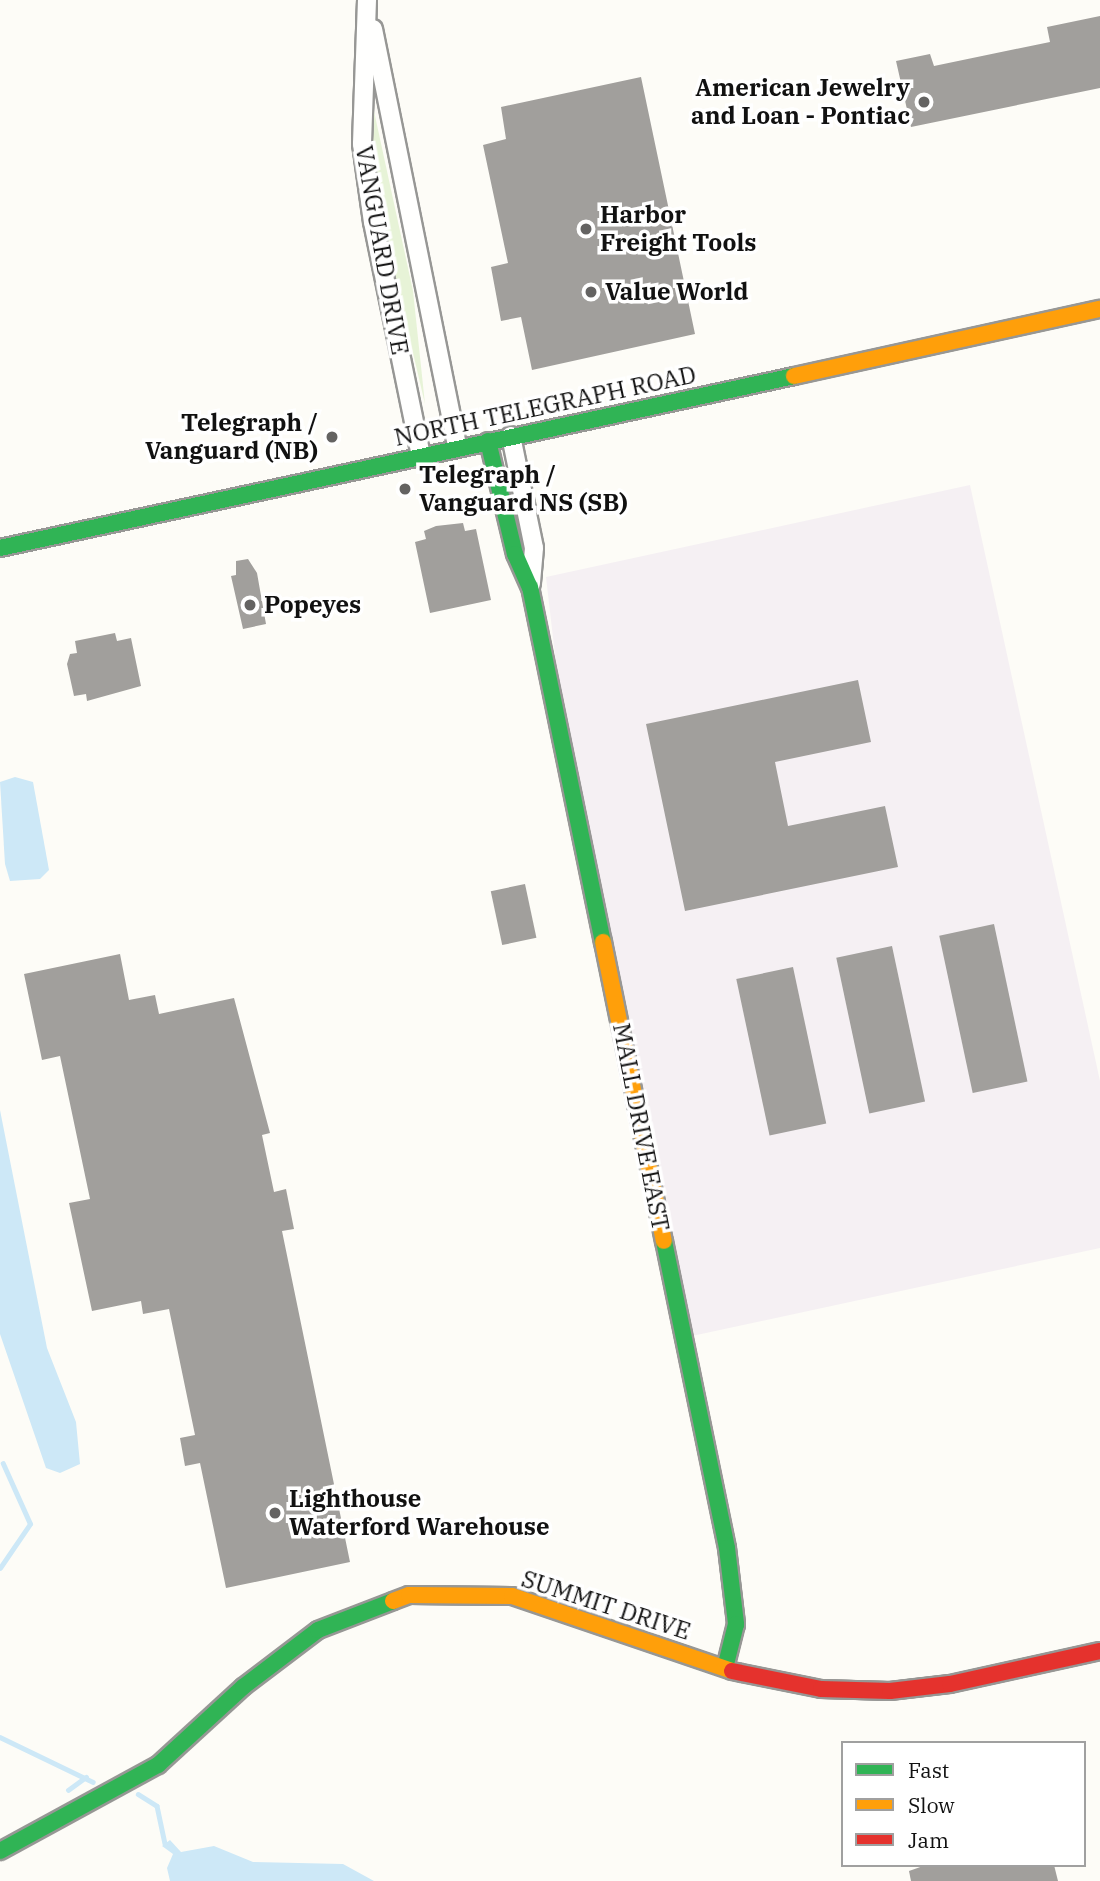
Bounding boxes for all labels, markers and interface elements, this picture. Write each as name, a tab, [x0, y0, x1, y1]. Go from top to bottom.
place label: American Jewelry and Loan - Pontiac	[691, 74, 910, 130]
marker: American Jewelry and Loan - Pontiac	[916, 94, 932, 110]
street label: VANGUARD DRIVE	[349, 143, 415, 357]
place label: Harbor Freight Tools	[600, 201, 756, 257]
marker: Harbor Freight Tools	[578, 221, 594, 237]
place label: Value World	[605, 278, 748, 306]
marker: Value World	[583, 284, 599, 300]
street label: NORTH TELEGRAPH ROAD	[392, 360, 698, 452]
place label: Telegraph / Vanguard (NB)	[145, 409, 318, 465]
marker: Telegraph / Vanguard (NB)	[324, 429, 340, 445]
place label: Telegraph / Vanguard NS (SB)	[419, 461, 628, 517]
marker: Telegraph / Vanguard NS (SB)	[397, 481, 413, 497]
place label: Popeyes	[264, 591, 361, 619]
marker: Popeyes	[242, 597, 258, 613]
street label: MALL DRIVE EAST	[607, 1021, 675, 1233]
place label: Lighthouse Waterford Warehouse	[289, 1485, 550, 1541]
marker: Lighthouse Waterford Warehouse	[267, 1505, 283, 1521]
street label: SUMMIT DRIVE	[518, 1564, 694, 1646]
legend	[841, 1741, 1086, 1867]
text: Fast	[908, 1756, 949, 1784]
text: Slow	[908, 1791, 955, 1819]
text: Jam	[908, 1826, 949, 1854]

